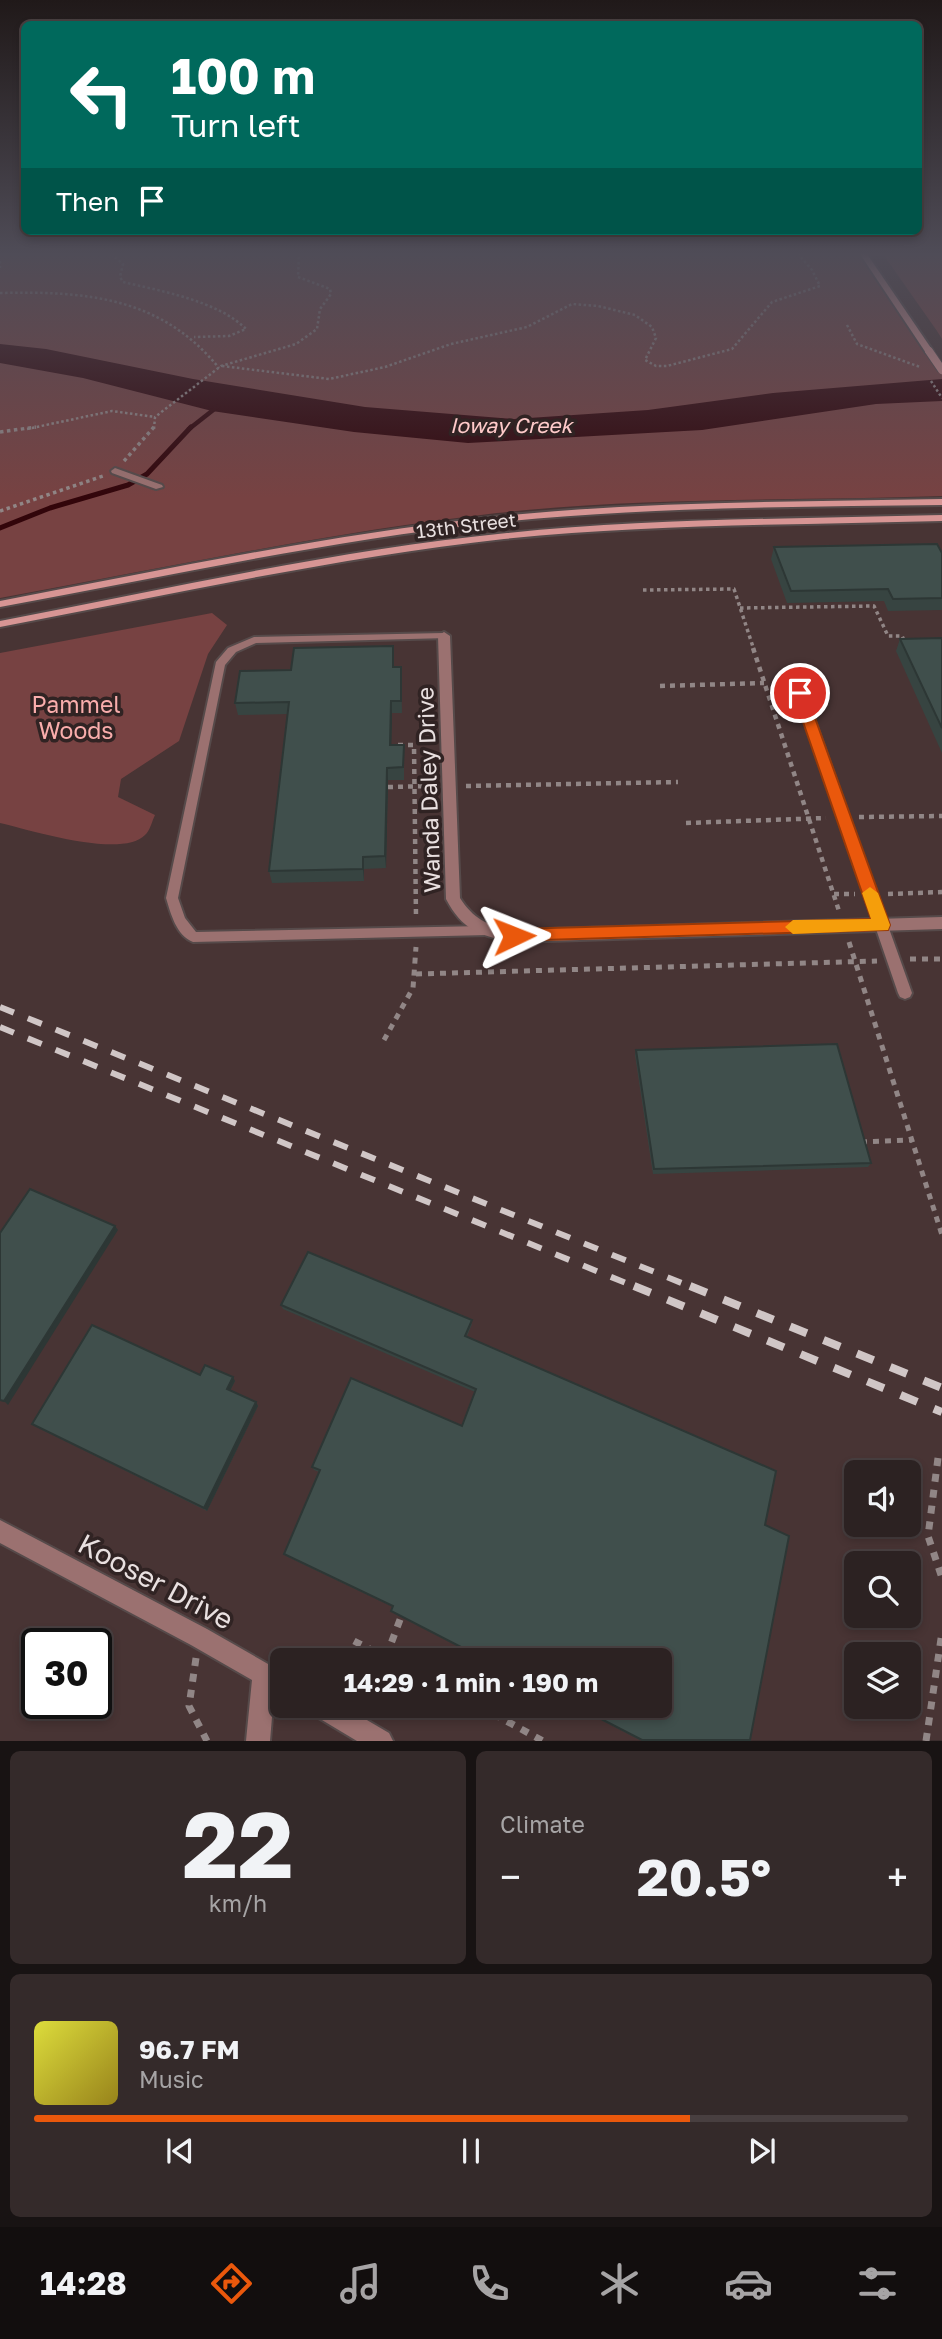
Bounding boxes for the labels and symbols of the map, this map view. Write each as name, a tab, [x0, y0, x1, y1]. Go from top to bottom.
water label: Ioway Creek	[450, 412, 574, 438]
street label: 13th Street	[415, 507, 517, 543]
pin	[770, 663, 830, 723]
street label: Wanda Daley Drive	[410, 687, 446, 893]
park label: Pammel Woods	[31, 690, 121, 744]
position arrow	[477, 899, 551, 973]
street label: Kooser Drive	[73, 1526, 239, 1636]
speed limit sign: 30	[21, 1628, 112, 1719]

